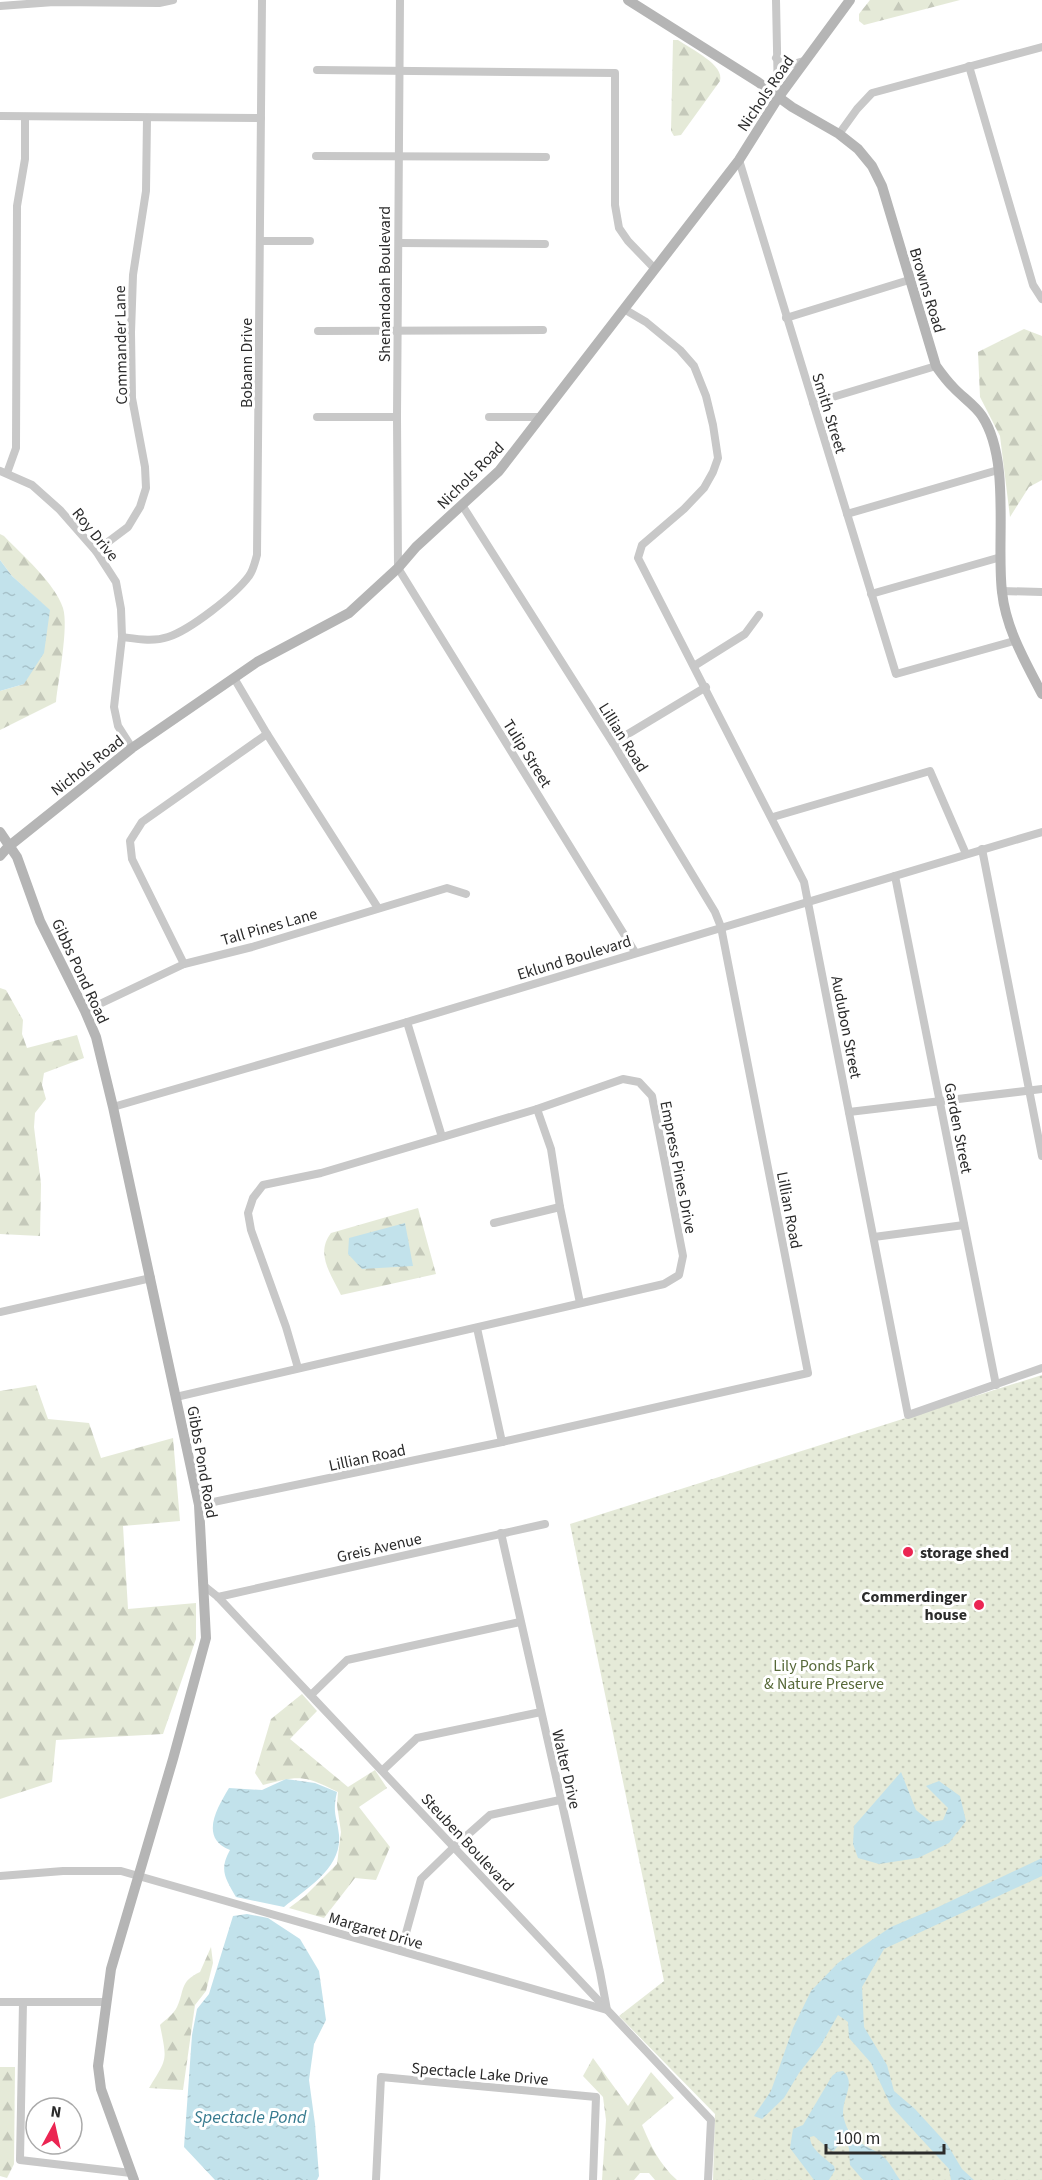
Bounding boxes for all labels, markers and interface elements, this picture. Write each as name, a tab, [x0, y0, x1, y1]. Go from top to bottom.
street label: Nichols Road	[732, 51, 799, 136]
street label: Shenandoah Boulevard	[374, 206, 396, 362]
street label: Browns Road	[904, 245, 950, 336]
street label: Commander Lane	[109, 285, 133, 405]
street label: Bobann Drive	[236, 318, 258, 408]
street label: Smith Street	[806, 370, 852, 457]
street label: Nichols Road	[432, 437, 509, 514]
street label: Roy Drive	[67, 503, 124, 566]
street label: Lillian Road	[593, 699, 653, 777]
street label: Tulip Street	[497, 715, 557, 792]
street label: Nichols Road	[46, 730, 129, 801]
street label: Tall Pines Lane	[219, 903, 320, 951]
street label: Gibbs Pond Road	[46, 915, 114, 1028]
street label: Eklund Boulevard	[514, 930, 634, 986]
street label: Audubon Street	[825, 974, 867, 1081]
street label: Garden Street	[938, 1081, 978, 1176]
street label: Empress Pines Drive	[654, 1099, 702, 1235]
street label: Lillian Road	[771, 1170, 807, 1251]
street label: Gibbs Pond Road	[181, 1404, 223, 1520]
street label: Lillian Road	[327, 1439, 408, 1477]
street label: Greis Avenue	[335, 1528, 424, 1568]
place label: storage shed	[920, 1542, 1009, 1564]
marker: storage shed	[901, 1545, 915, 1559]
place label: Commerdinger house	[861, 1586, 968, 1626]
marker: Commerdinger house	[972, 1598, 986, 1612]
park label: Lily Ponds Park & Nature Preserve	[764, 1655, 884, 1695]
street label: Walter Drive	[546, 1727, 586, 1811]
street label: Steuben Boulevard	[416, 1789, 519, 1897]
street label: Margaret Drive	[326, 1907, 426, 1955]
street label: Spectacle Lake Drive	[410, 2057, 549, 2091]
north arrow	[24, 2096, 84, 2156]
text: N	[49, 2101, 63, 2124]
water label: Spectacle Pond	[194, 2105, 307, 2130]
scale bar	[826, 2117, 944, 2155]
text: 100 m	[835, 2126, 880, 2151]

